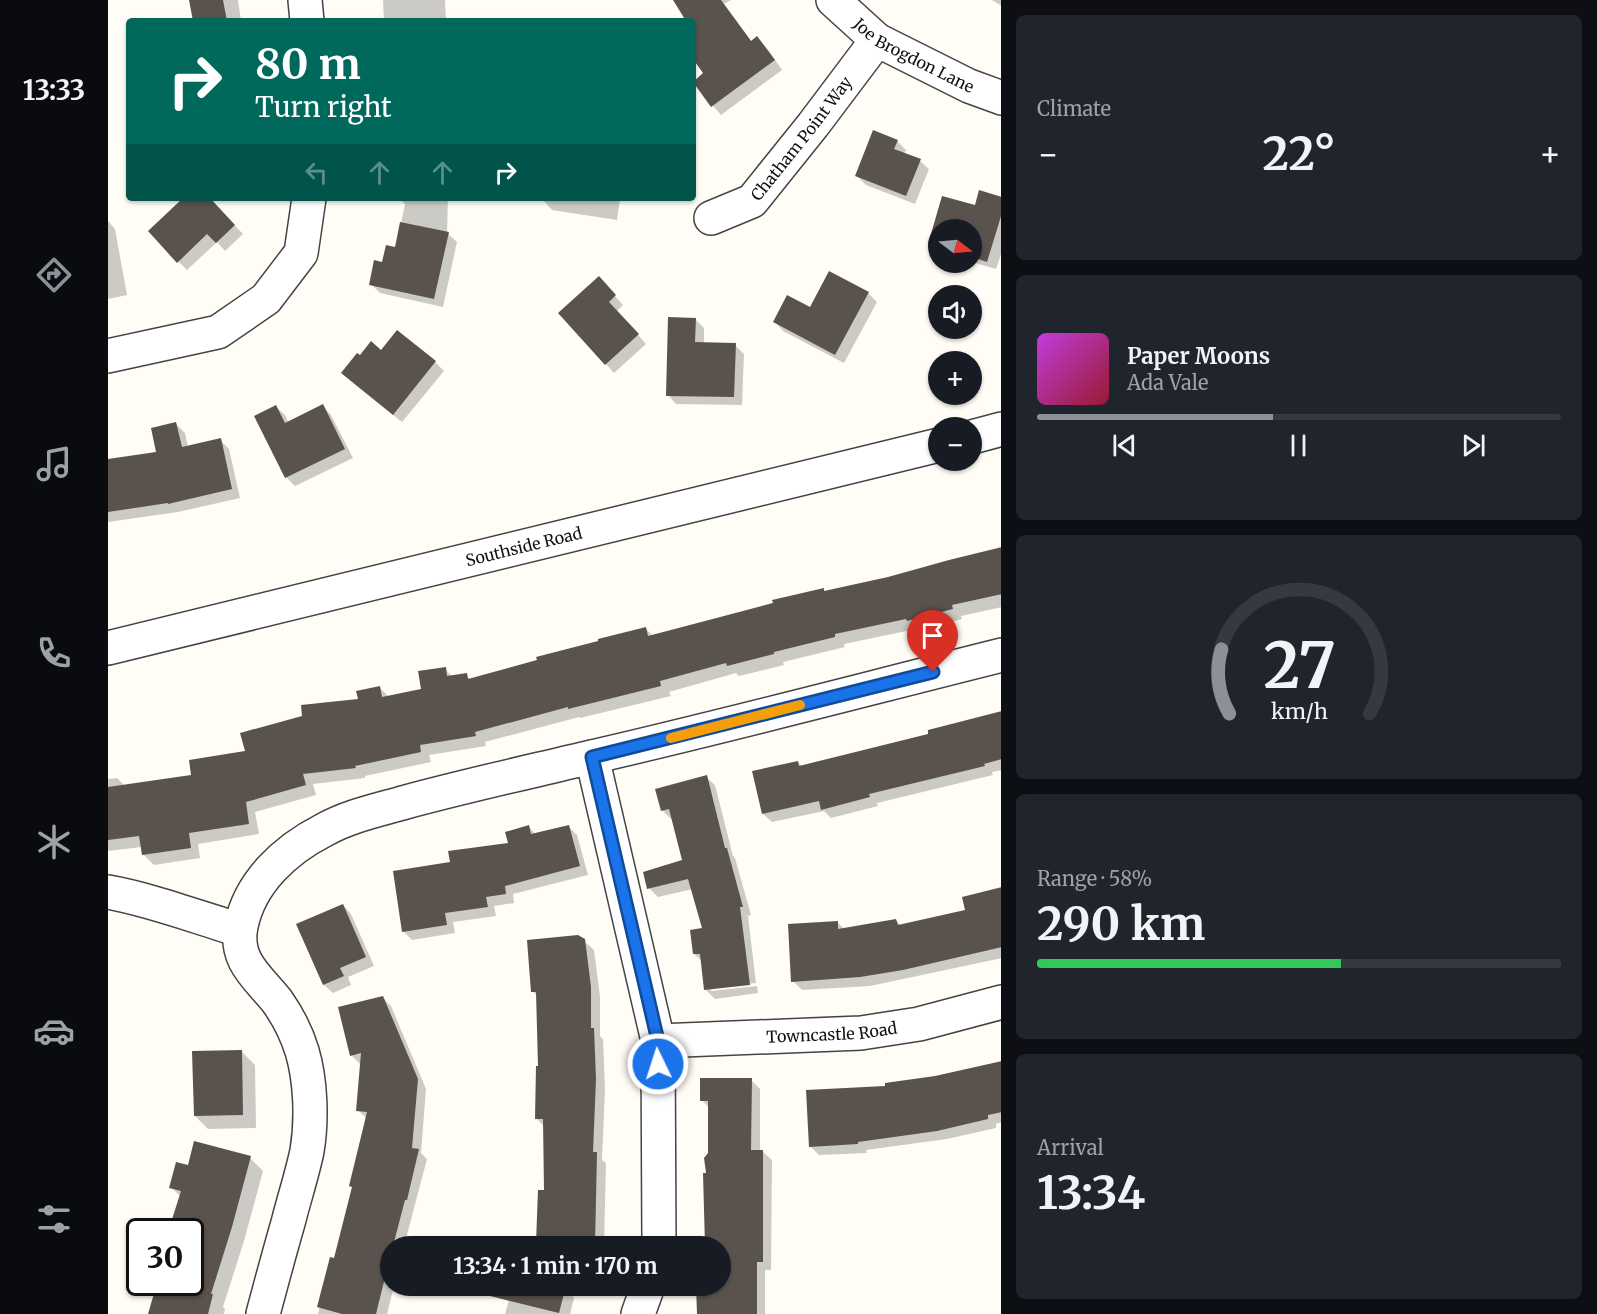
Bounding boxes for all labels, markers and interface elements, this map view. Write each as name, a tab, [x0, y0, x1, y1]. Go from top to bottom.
street label: Joe Brogdon Lane	[849, 13, 976, 97]
text: 80 m	[255, 38, 361, 90]
icon: right	[156, 42, 234, 120]
street label: Chatham Point Way	[746, 72, 856, 205]
text: 13:33	[23, 73, 85, 107]
text: Turn right	[255, 90, 392, 124]
text: Climate	[1037, 96, 1111, 121]
text: 22°	[1263, 126, 1335, 182]
text: −	[1037, 134, 1059, 175]
text: +	[1539, 134, 1561, 175]
icon: left	[300, 156, 333, 189]
icon: ahead	[363, 156, 396, 189]
icon: ahead	[426, 156, 459, 189]
icon: right	[489, 156, 522, 189]
north arrow	[928, 219, 982, 273]
map controls	[928, 219, 982, 471]
icon: directions	[33, 254, 75, 296]
button: sound	[928, 285, 982, 339]
text: Paper Moons	[1127, 342, 1270, 370]
button: +	[928, 351, 982, 405]
text: Ada Vale	[1127, 370, 1208, 395]
button: −	[928, 417, 982, 471]
icon: previous	[1108, 429, 1141, 462]
icon: pause	[1282, 429, 1315, 462]
icon: next	[1457, 429, 1490, 462]
icon: music	[33, 443, 75, 485]
street label: Southside Road	[463, 522, 584, 570]
pin	[907, 610, 958, 672]
icon: arrive	[916, 619, 949, 652]
text: 27	[1263, 627, 1335, 705]
icon: phone	[33, 632, 75, 674]
text: km/h	[1271, 698, 1327, 725]
icon: climate	[33, 821, 75, 863]
text: Range · 58%	[1037, 866, 1152, 891]
text: 290 km	[1037, 896, 1205, 952]
icon: car	[33, 1010, 75, 1052]
street label: Towncastle Road	[766, 1017, 899, 1047]
position arrow	[626, 1032, 690, 1096]
text: Arrival	[1037, 1135, 1104, 1160]
text: 13:34	[1037, 1165, 1145, 1221]
icon: filters	[33, 1198, 75, 1240]
speed limit sign: 30	[126, 1218, 204, 1296]
text: 13:34 · 1 min · 170 m	[453, 1252, 658, 1280]

